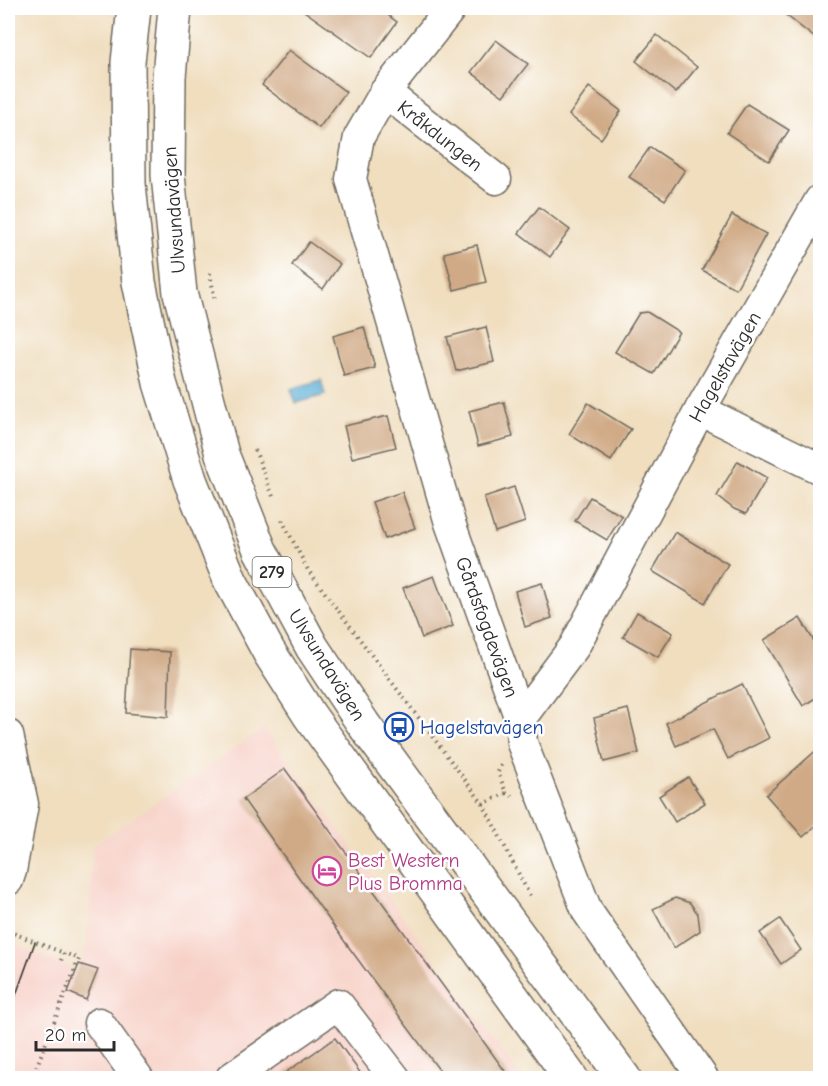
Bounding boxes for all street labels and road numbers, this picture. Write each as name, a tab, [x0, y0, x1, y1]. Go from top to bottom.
street label: Kråkdungen	[393, 96, 487, 176]
street label: Ulvsundavägen	[158, 146, 190, 274]
street label: Hagelstavägen	[684, 308, 766, 426]
street label: Gårdsfogdevägen	[451, 554, 523, 700]
road number: 279	[252, 557, 292, 587]
street label: Ulvsundavägen	[284, 605, 370, 725]

